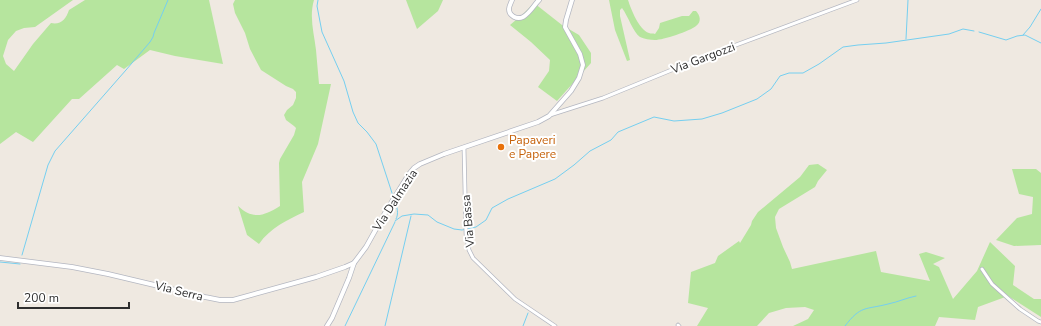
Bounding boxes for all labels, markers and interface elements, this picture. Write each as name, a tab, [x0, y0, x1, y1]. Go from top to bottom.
street label: Via Gargozzi	[668, 38, 737, 78]
place label: Papaveri e Papere	[509, 132, 556, 162]
marker: Papaveri e Papere	[496, 142, 506, 152]
street label: Via Dalmazia	[369, 166, 421, 235]
street label: Via Bassa	[458, 194, 478, 249]
street label: Via Serra	[152, 277, 205, 305]
scale bar	[18, 284, 129, 310]
text: 200 m	[24, 290, 59, 306]

